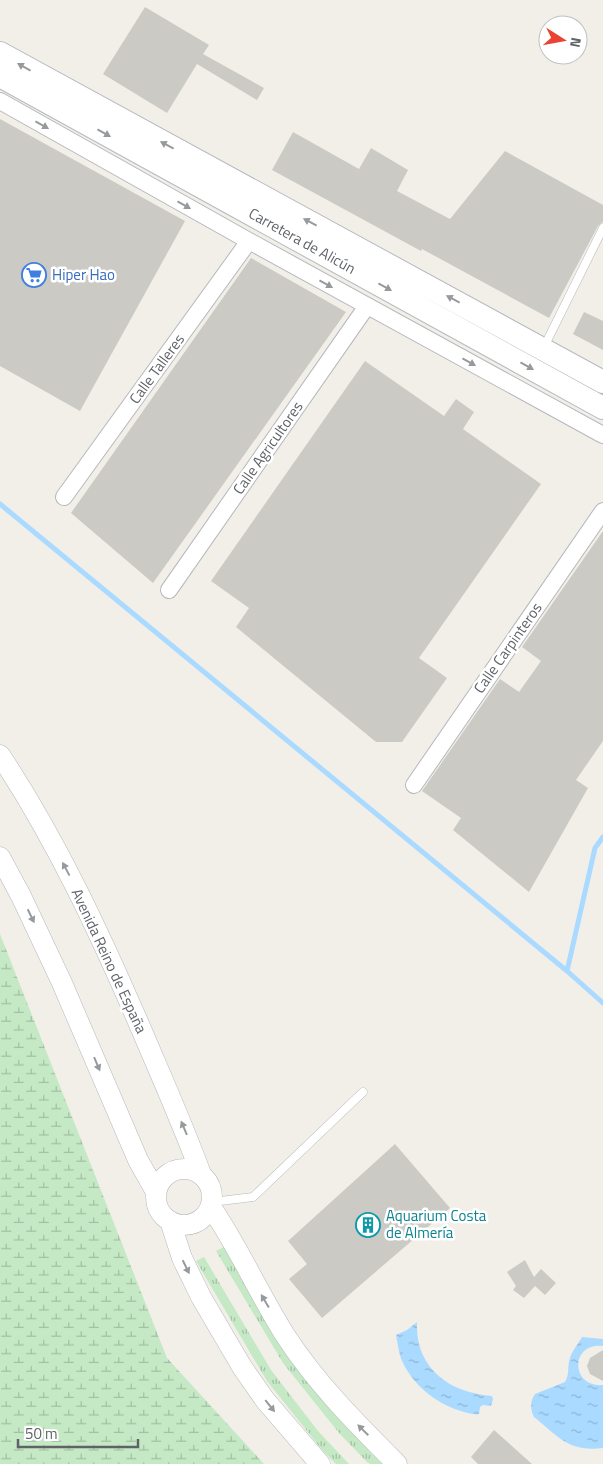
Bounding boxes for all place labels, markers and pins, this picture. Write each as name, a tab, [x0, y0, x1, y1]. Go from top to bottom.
supermarket icon: Hiper Hao	[21, 262, 47, 288]
place label: Hiper Hao	[52, 263, 115, 286]
place label: Aquarium Costa de Almería	[386, 1204, 487, 1244]
building icon: Aquarium Costa de Almería	[355, 1212, 381, 1238]

